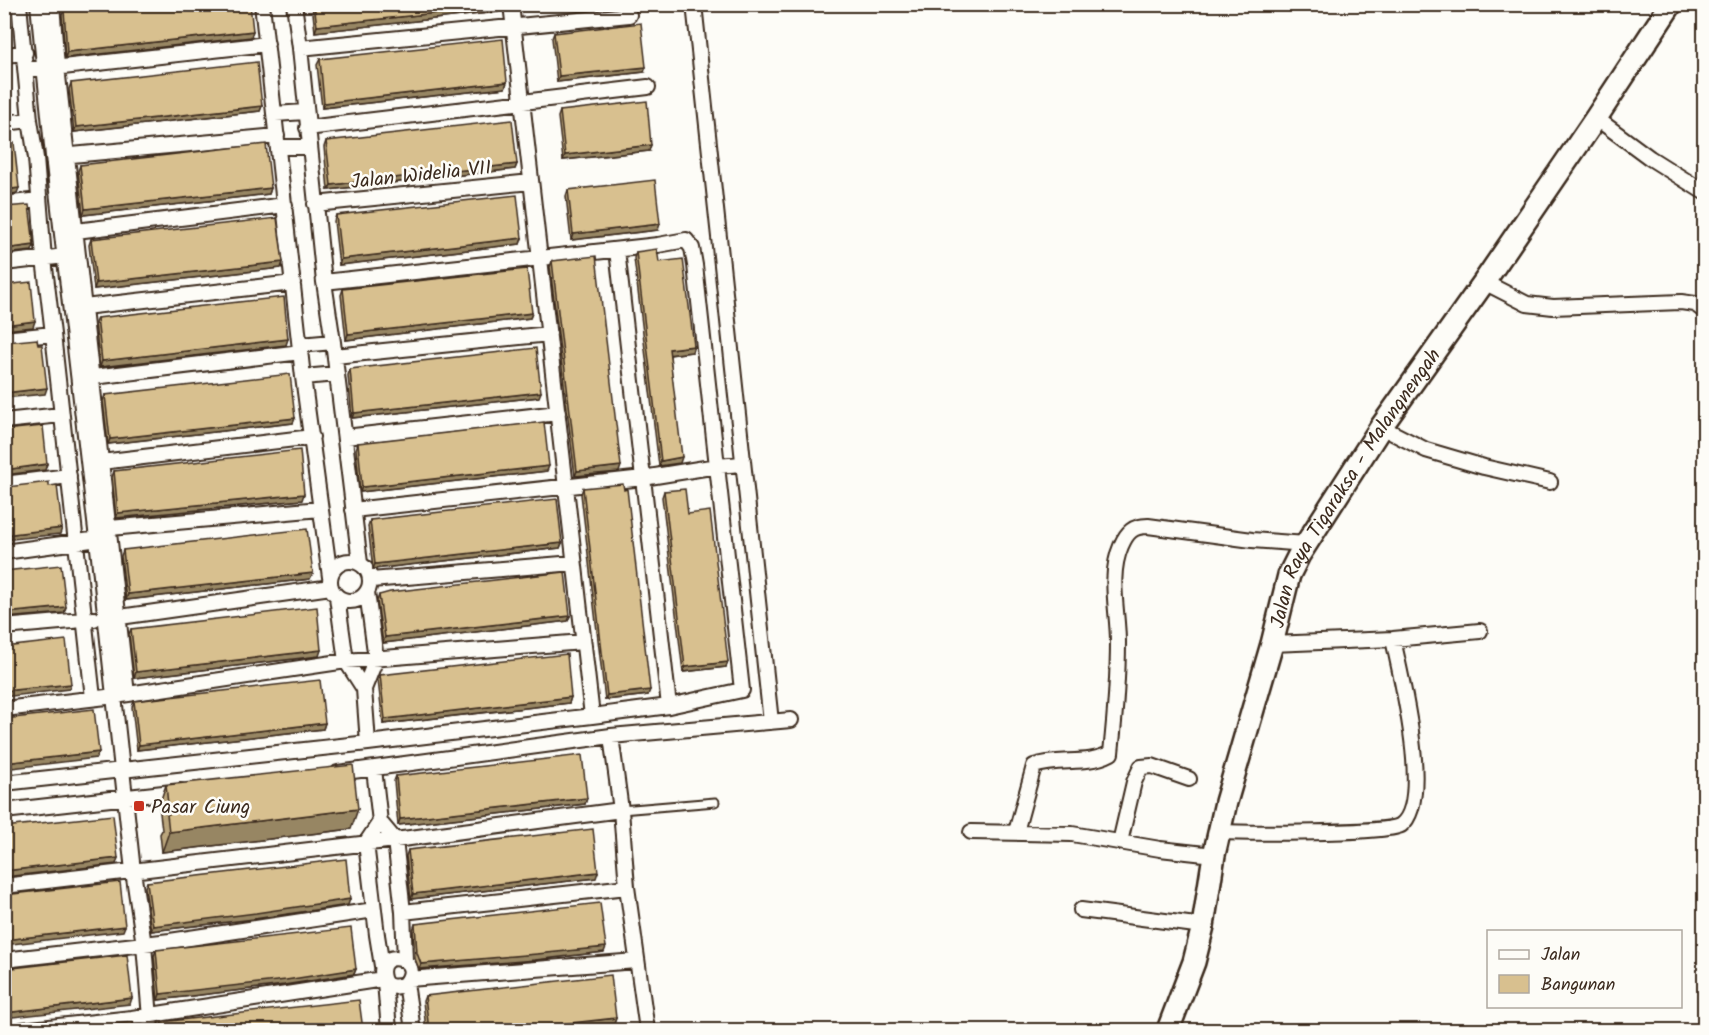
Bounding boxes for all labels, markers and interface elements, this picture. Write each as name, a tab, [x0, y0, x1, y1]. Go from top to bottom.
street label: Jalan Widelia VII	[349, 153, 493, 199]
street label: Jalan Raya Tigaraksa - Malangnengah	[1263, 342, 1450, 632]
place label: Pasar Ciung	[151, 792, 250, 824]
marker: Pasar Ciung	[132, 799, 146, 813]
legend	[1487, 930, 1682, 1008]
text: Jalan	[1541, 941, 1580, 970]
text: Bangunan	[1541, 971, 1615, 1000]

